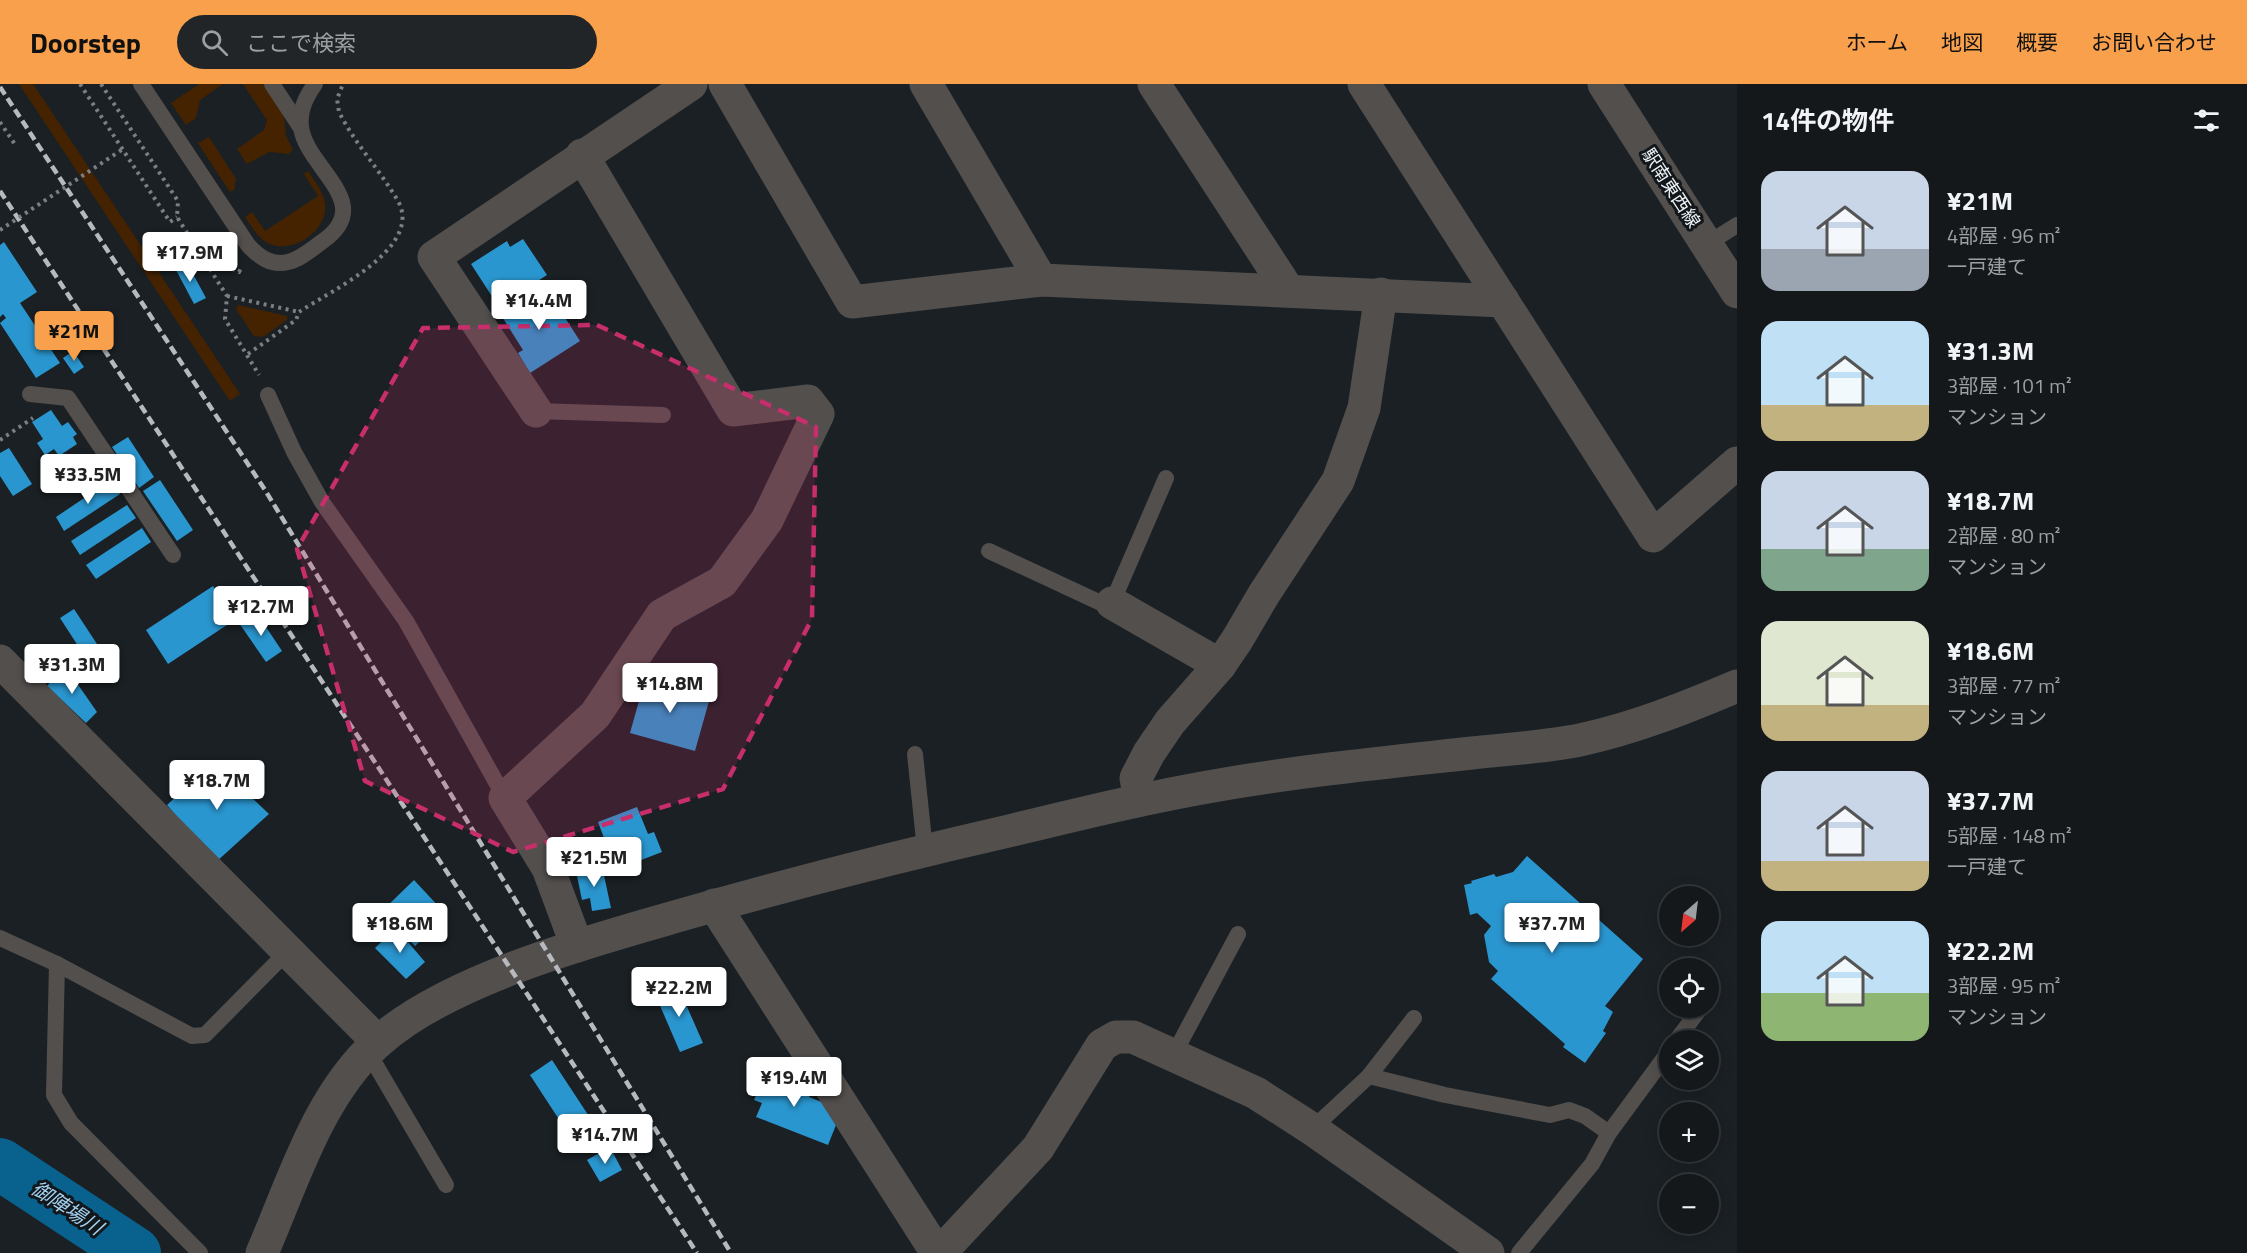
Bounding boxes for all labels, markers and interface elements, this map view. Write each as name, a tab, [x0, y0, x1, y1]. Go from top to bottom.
search box	[177, 15, 597, 69]
text: Doorstep	[30, 21, 141, 64]
icon: search	[198, 26, 231, 59]
text: ここで検索	[246, 26, 356, 60]
text: ホーム	[1846, 26, 1908, 58]
text: 地図	[1941, 26, 1983, 58]
text: 概要	[2016, 26, 2058, 58]
text: お問い合わせ	[2091, 26, 2217, 58]
text: 14件の物件	[1761, 101, 1894, 140]
icon: filters	[2190, 104, 2223, 137]
street label: 駅南東西線	[1636, 143, 1707, 233]
text: ¥21M	[1947, 181, 2013, 220]
icon: home	[1809, 195, 1881, 267]
text: 4部屋 · 96 m²	[1947, 220, 2060, 251]
pin: ¥17.9M	[141, 232, 239, 283]
text: ¥17.9M	[156, 236, 224, 267]
text: 一戸建て	[1947, 251, 2027, 282]
pin: ¥14.4M	[490, 280, 588, 331]
text: ¥14.4M	[505, 284, 573, 315]
pin: ¥21M	[38, 311, 110, 362]
text: ¥21M	[49, 315, 99, 346]
text: ¥31.3M	[1947, 331, 2034, 370]
icon: home	[1809, 345, 1881, 417]
text: 3部屋 · 101 m²	[1947, 370, 2072, 401]
text: マンション	[1947, 401, 2047, 432]
pin: ¥33.5M	[39, 454, 137, 505]
text: ¥33.5M	[54, 458, 122, 489]
text: ¥18.7M	[1947, 481, 2034, 520]
icon: home	[1809, 495, 1881, 567]
text: 2部屋 · 80 m²	[1947, 520, 2060, 551]
text: マンション	[1947, 551, 2047, 582]
pin: ¥12.7M	[212, 586, 310, 637]
text: ¥12.7M	[227, 590, 295, 621]
text: ¥18.6M	[1947, 631, 2034, 670]
pin: ¥31.3M	[23, 644, 121, 695]
icon: home	[1809, 645, 1881, 717]
text: ¥31.3M	[38, 648, 106, 679]
pin: ¥14.8M	[621, 663, 719, 714]
text: ¥14.8M	[636, 667, 704, 698]
text: 3部屋 · 77 m²	[1947, 670, 2060, 701]
text: マンション	[1947, 701, 2047, 732]
pin: ¥18.7M	[168, 760, 266, 811]
text: ¥18.7M	[183, 764, 251, 795]
text: ¥37.7M	[1947, 781, 2034, 820]
icon: home	[1809, 795, 1881, 867]
text: 5部屋 · 148 m²	[1947, 820, 2072, 851]
pin: ¥21.5M	[545, 837, 643, 888]
text: ¥21.5M	[560, 841, 628, 872]
text: 一戸建て	[1947, 851, 2027, 882]
north arrow	[1659, 886, 1719, 946]
map controls	[1659, 886, 1719, 1234]
pin: ¥18.6M	[351, 903, 449, 954]
pin: ¥37.7M	[1503, 903, 1601, 954]
text: ¥18.6M	[366, 907, 434, 938]
text: ¥37.7M	[1518, 907, 1586, 938]
text: ¥22.2M	[1947, 931, 2034, 970]
icon: home	[1809, 945, 1881, 1017]
button: locate	[1659, 958, 1719, 1018]
pin: ¥22.2M	[630, 967, 728, 1018]
text: 3部屋 · 95 m²	[1947, 970, 2060, 1001]
text: ¥22.2M	[645, 971, 713, 1002]
text: マンション	[1947, 1001, 2047, 1032]
button: layers	[1659, 1030, 1719, 1090]
pin: ¥19.4M	[745, 1057, 843, 1108]
text: ¥19.4M	[760, 1061, 828, 1092]
button: +	[1659, 1102, 1719, 1162]
pin: ¥14.7M	[556, 1114, 654, 1165]
text: ¥14.7M	[571, 1118, 639, 1149]
water label: 御陣場川	[25, 1173, 111, 1243]
button: −	[1659, 1174, 1719, 1234]

